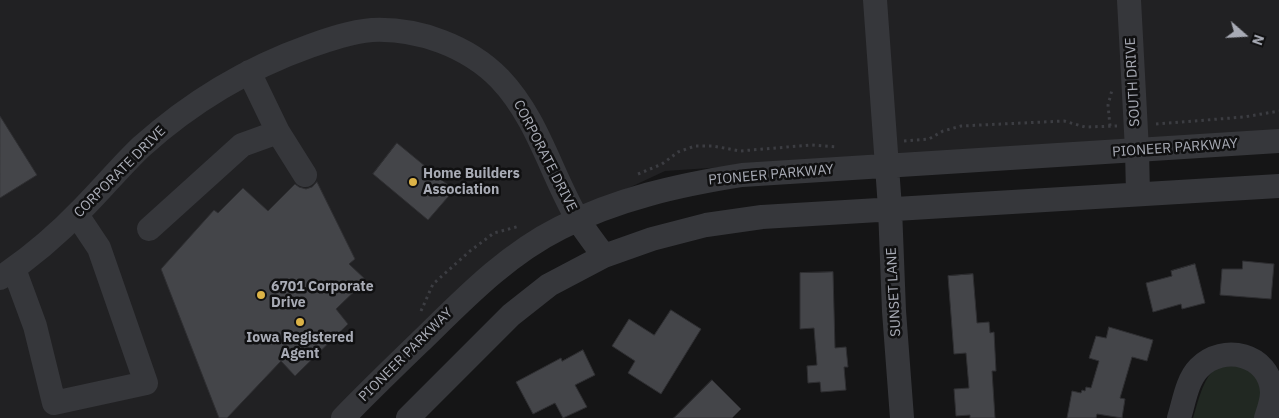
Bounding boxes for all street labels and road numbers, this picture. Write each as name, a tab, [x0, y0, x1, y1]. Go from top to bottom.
street label: SOUTH DRIVE	[1122, 37, 1144, 127]
street label: CORPORATE DRIVE	[510, 97, 580, 215]
street label: CORPORATE DRIVE	[71, 123, 169, 221]
street label: PIONEER PARKWAY	[1112, 135, 1238, 161]
street label: PIONEER PARKWAY	[708, 161, 834, 189]
street label: SUNSET LANE	[883, 247, 905, 337]
street label: PIONEER PARKWAY	[356, 305, 456, 405]

